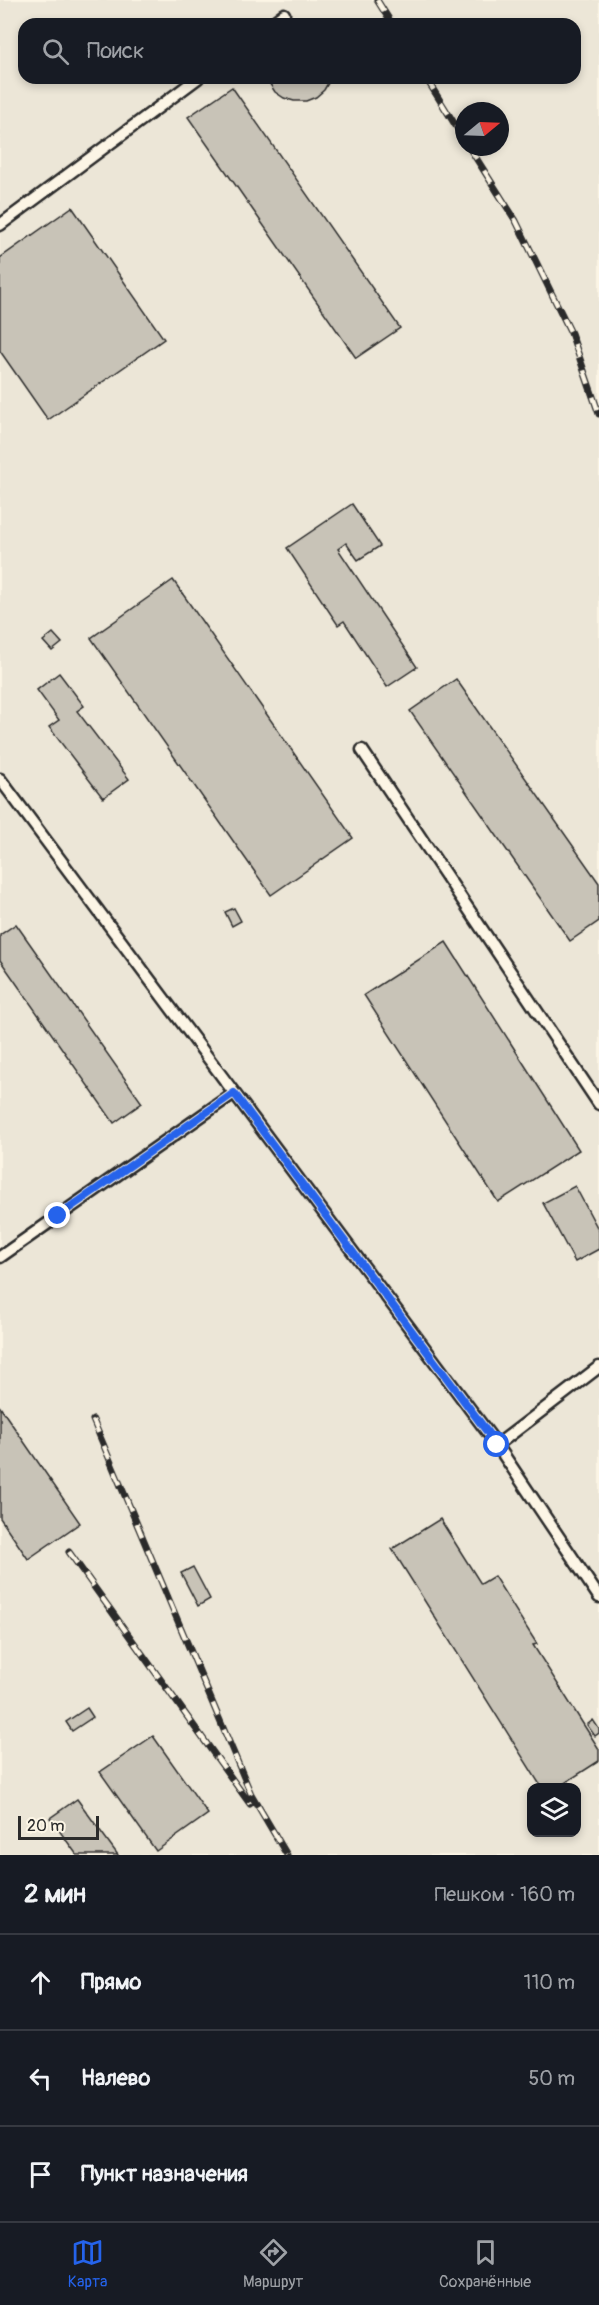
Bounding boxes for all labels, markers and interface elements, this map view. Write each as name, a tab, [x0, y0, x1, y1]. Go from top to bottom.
search box	[18, 18, 581, 84]
icon: search	[39, 35, 72, 68]
text: Поиск	[87, 37, 144, 65]
north arrow	[455, 102, 509, 156]
route end	[44, 1202, 70, 1228]
route start	[483, 1431, 509, 1457]
map controls	[527, 1783, 581, 1837]
button: layers	[527, 1783, 581, 1837]
scale bar	[18, 1813, 99, 1840]
text: 20 m	[27, 1816, 65, 1836]
text: 2 мин	[24, 1878, 86, 1910]
text: Пешком · 160 m	[434, 1882, 575, 1907]
icon: ahead	[24, 1966, 57, 1999]
text: Прямо	[81, 1968, 141, 1996]
text: 110 m	[524, 1970, 575, 1995]
icon: left	[24, 2062, 57, 2095]
text: Налево	[81, 2064, 150, 2092]
text: 50 m	[528, 2066, 575, 2091]
icon: arrive	[24, 2158, 57, 2191]
text: Пункт назначения	[81, 2160, 248, 2188]
tab: Карта	[68, 2236, 107, 2292]
tab: Маршрут	[243, 2236, 303, 2292]
tab: Сохранённые	[439, 2236, 531, 2292]

